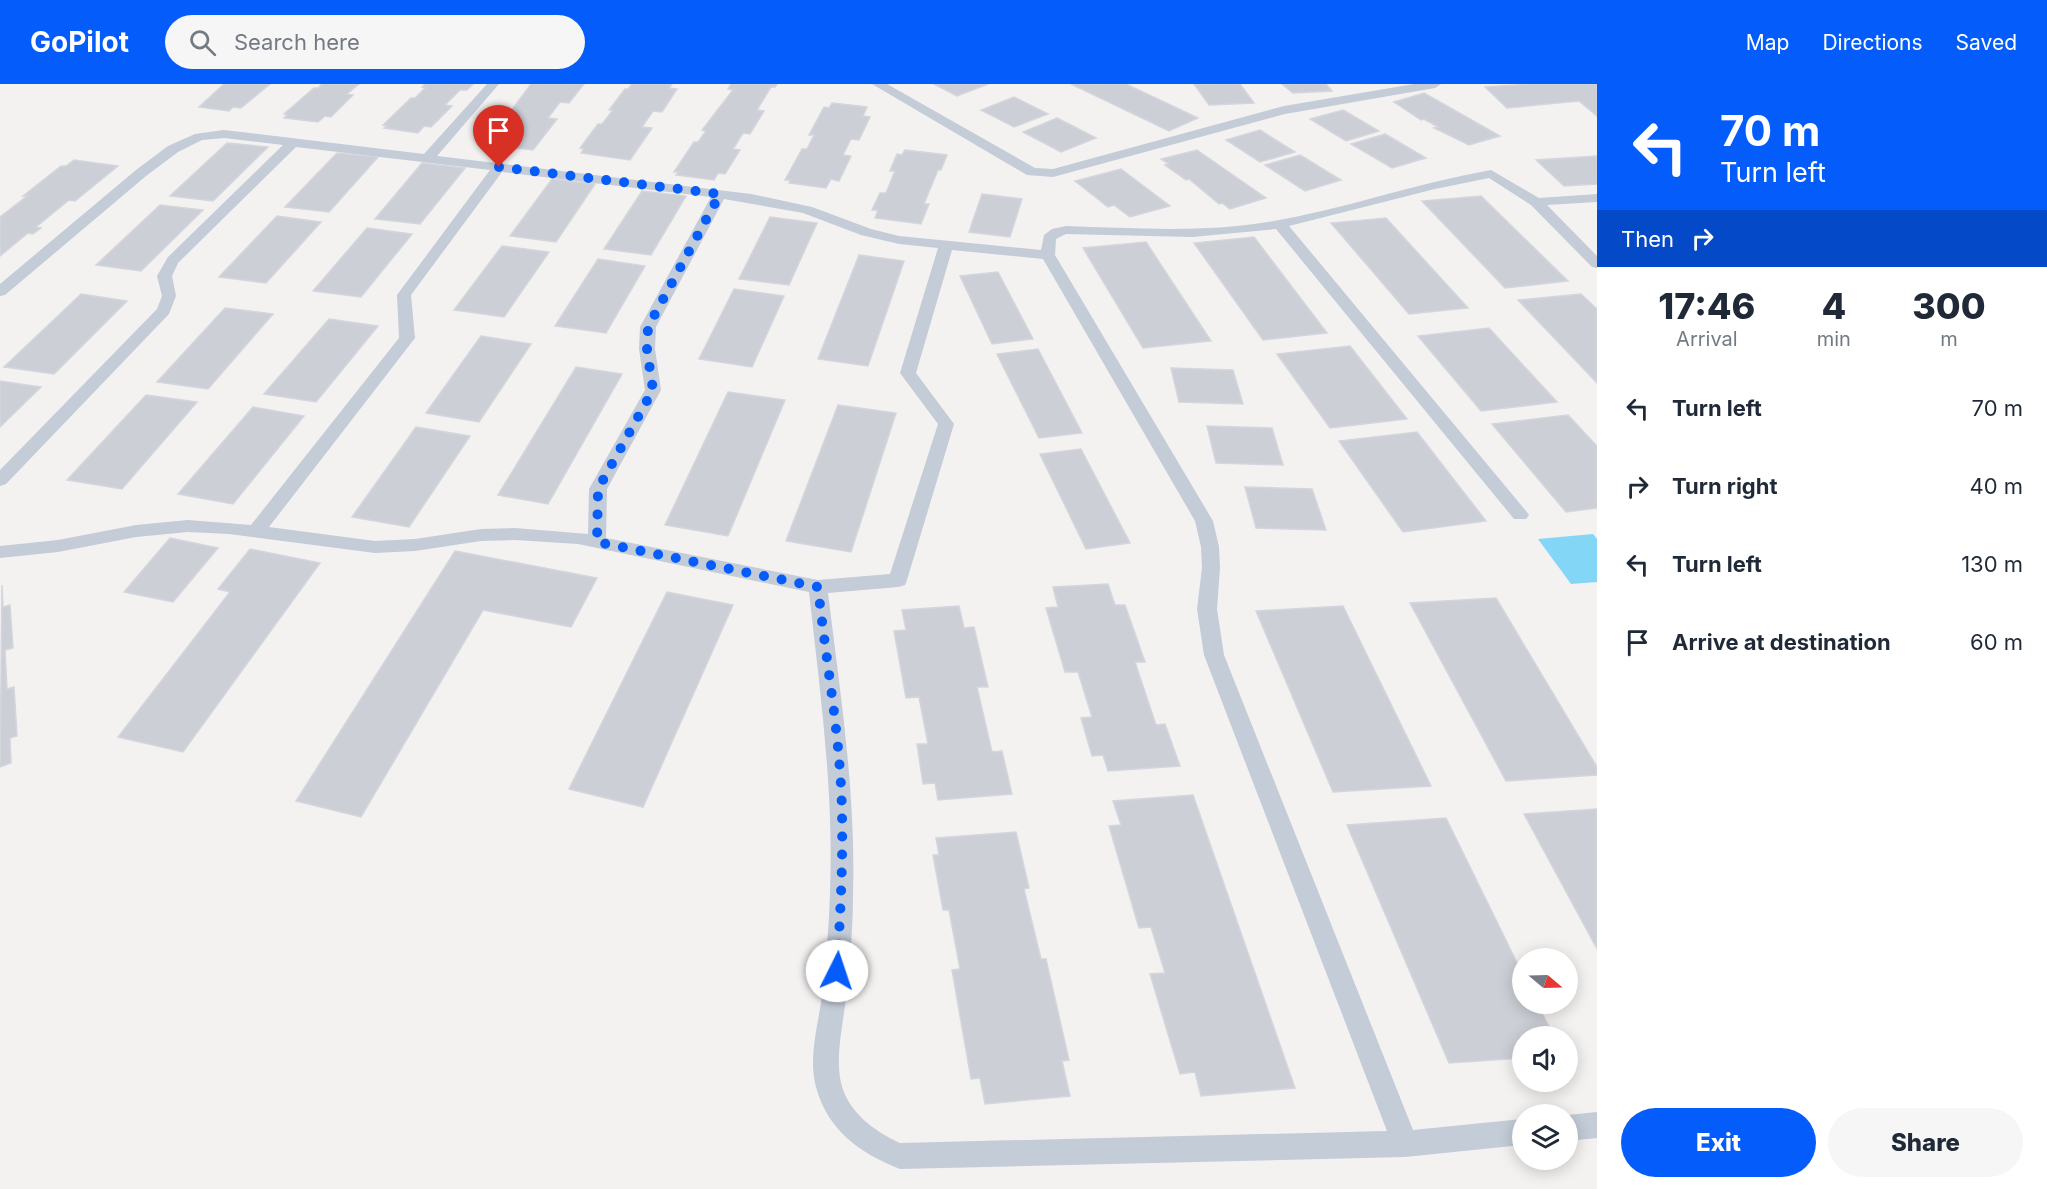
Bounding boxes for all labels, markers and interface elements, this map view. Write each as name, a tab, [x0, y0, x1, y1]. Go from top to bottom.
search box	[165, 15, 585, 69]
text: GoPilot	[30, 25, 129, 59]
icon: search	[186, 26, 219, 59]
text: Search here	[234, 29, 360, 55]
text: Map	[1746, 30, 1789, 55]
text: Directions	[1822, 30, 1923, 55]
text: Saved	[1956, 30, 2017, 55]
pin	[473, 105, 524, 167]
text: 70 m	[1720, 105, 1820, 156]
icon: left	[1621, 108, 1699, 186]
icon: arrive	[482, 114, 515, 147]
text: Turn left	[1720, 156, 1826, 189]
icon: right	[1686, 222, 1719, 255]
text: Then	[1621, 226, 1674, 252]
text: 17:46	[1658, 284, 1755, 328]
text: 4	[1821, 284, 1846, 328]
text: 300	[1912, 284, 1986, 328]
text: Arrival	[1676, 327, 1738, 351]
text: min	[1817, 327, 1851, 351]
text: m	[1940, 327, 1958, 351]
icon: left	[1621, 392, 1654, 425]
text: Turn left	[1672, 395, 1762, 421]
text: 70 m	[1972, 395, 2023, 421]
icon: right	[1621, 470, 1654, 503]
text: Turn right	[1672, 473, 1778, 499]
text: 40 m	[1969, 473, 2023, 499]
icon: left	[1621, 548, 1654, 581]
text: Turn left	[1672, 551, 1762, 577]
text: 130 m	[1961, 551, 2023, 577]
icon: arrive	[1621, 626, 1654, 659]
text: Arrive at destination	[1672, 629, 1891, 655]
text: 60 m	[1970, 629, 2023, 655]
position arrow	[805, 939, 869, 1003]
north arrow	[1512, 948, 1578, 1014]
map controls	[1512, 948, 1578, 1170]
button: sound	[1512, 1026, 1578, 1092]
button: layers	[1512, 1104, 1578, 1170]
button: Exit	[1621, 1108, 1816, 1177]
button: Share	[1828, 1108, 2023, 1177]

